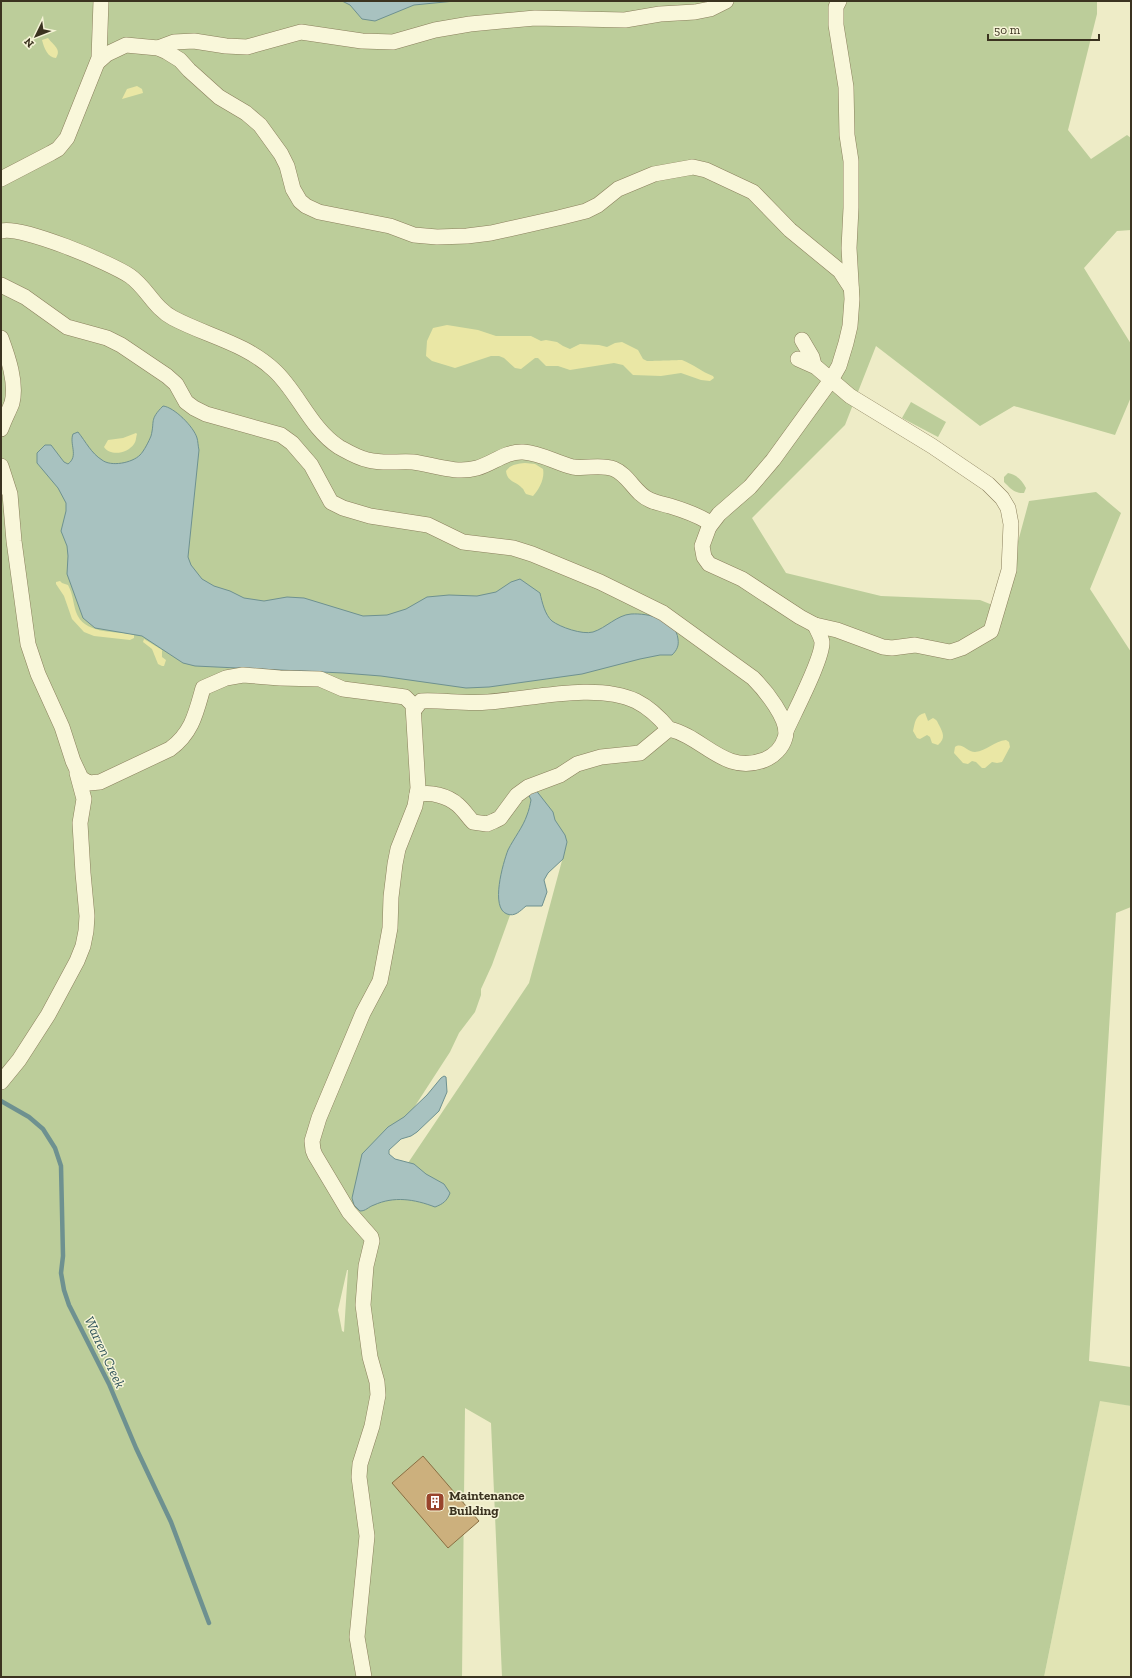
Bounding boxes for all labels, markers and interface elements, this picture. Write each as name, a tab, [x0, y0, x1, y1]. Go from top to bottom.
north arrow	[16, 16, 56, 56]
scale bar	[988, 16, 1099, 42]
text: 50 m	[994, 23, 1021, 37]
text: N	[21, 35, 37, 50]
water label: Warren Creek	[81, 1314, 129, 1391]
place label: Maintenance Building	[449, 1488, 525, 1518]
building icon: Maintenance Building	[424, 1491, 446, 1513]

